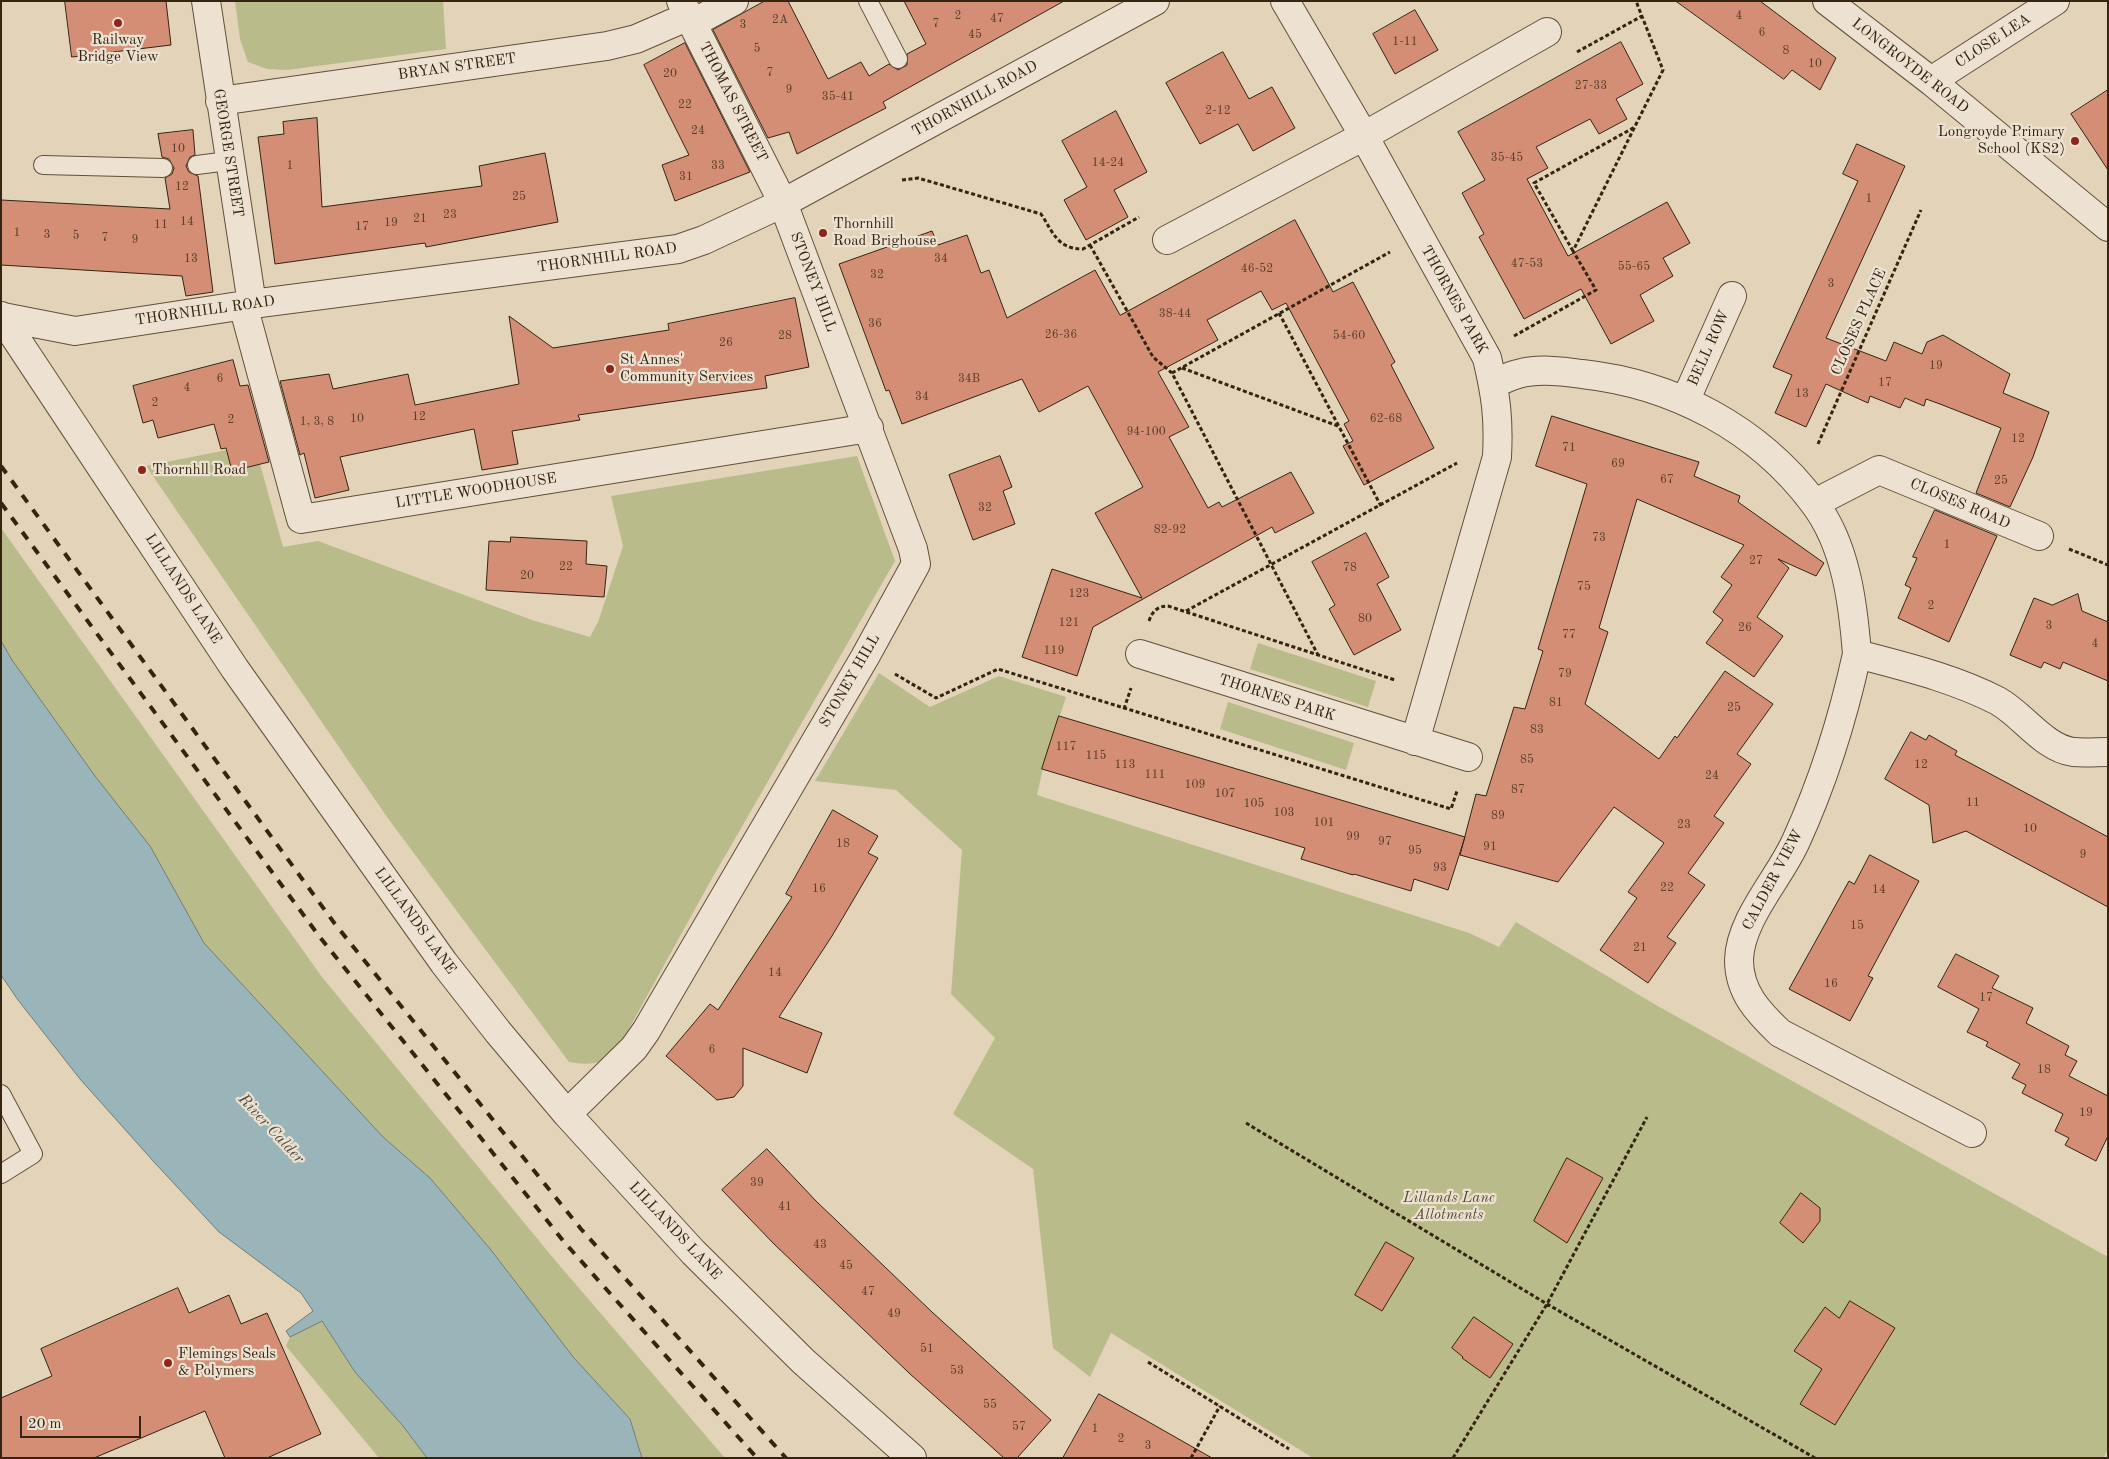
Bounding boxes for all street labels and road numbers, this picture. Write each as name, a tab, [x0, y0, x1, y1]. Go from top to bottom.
street label: CLOSE LEA	[1952, 10, 2034, 72]
street label: LONGROYDE ROAD	[1848, 15, 1972, 117]
street label: THOMAS STREET	[695, 39, 771, 165]
street label: BRYAN STREET	[397, 50, 517, 84]
street label: THORNHILL ROAD	[909, 57, 1041, 141]
street label: GEORGE STREET	[209, 87, 247, 219]
street label: STONEY HILL	[786, 230, 840, 334]
street label: THORNHILL ROAD	[536, 239, 678, 277]
street label: THORNES PARK	[1417, 242, 1491, 358]
street label: CLOSES PLACE	[1827, 266, 1891, 378]
street label: THORNHILL ROAD	[134, 292, 276, 330]
street label: BELL ROW	[1684, 307, 1734, 389]
street label: LITTLE WOODHOUSE	[394, 469, 558, 513]
street label: CLOSES ROAD	[1907, 475, 2013, 533]
street label: LILLANDS LANE	[141, 531, 225, 647]
street label: STONEY HILL	[816, 631, 884, 731]
street label: THORNES PARK	[1216, 671, 1338, 725]
street label: CALDER VIEW	[1739, 826, 1807, 934]
street label: LILLANDS LANE	[370, 864, 460, 978]
street label: LILLANDS LANE	[625, 1178, 725, 1284]

